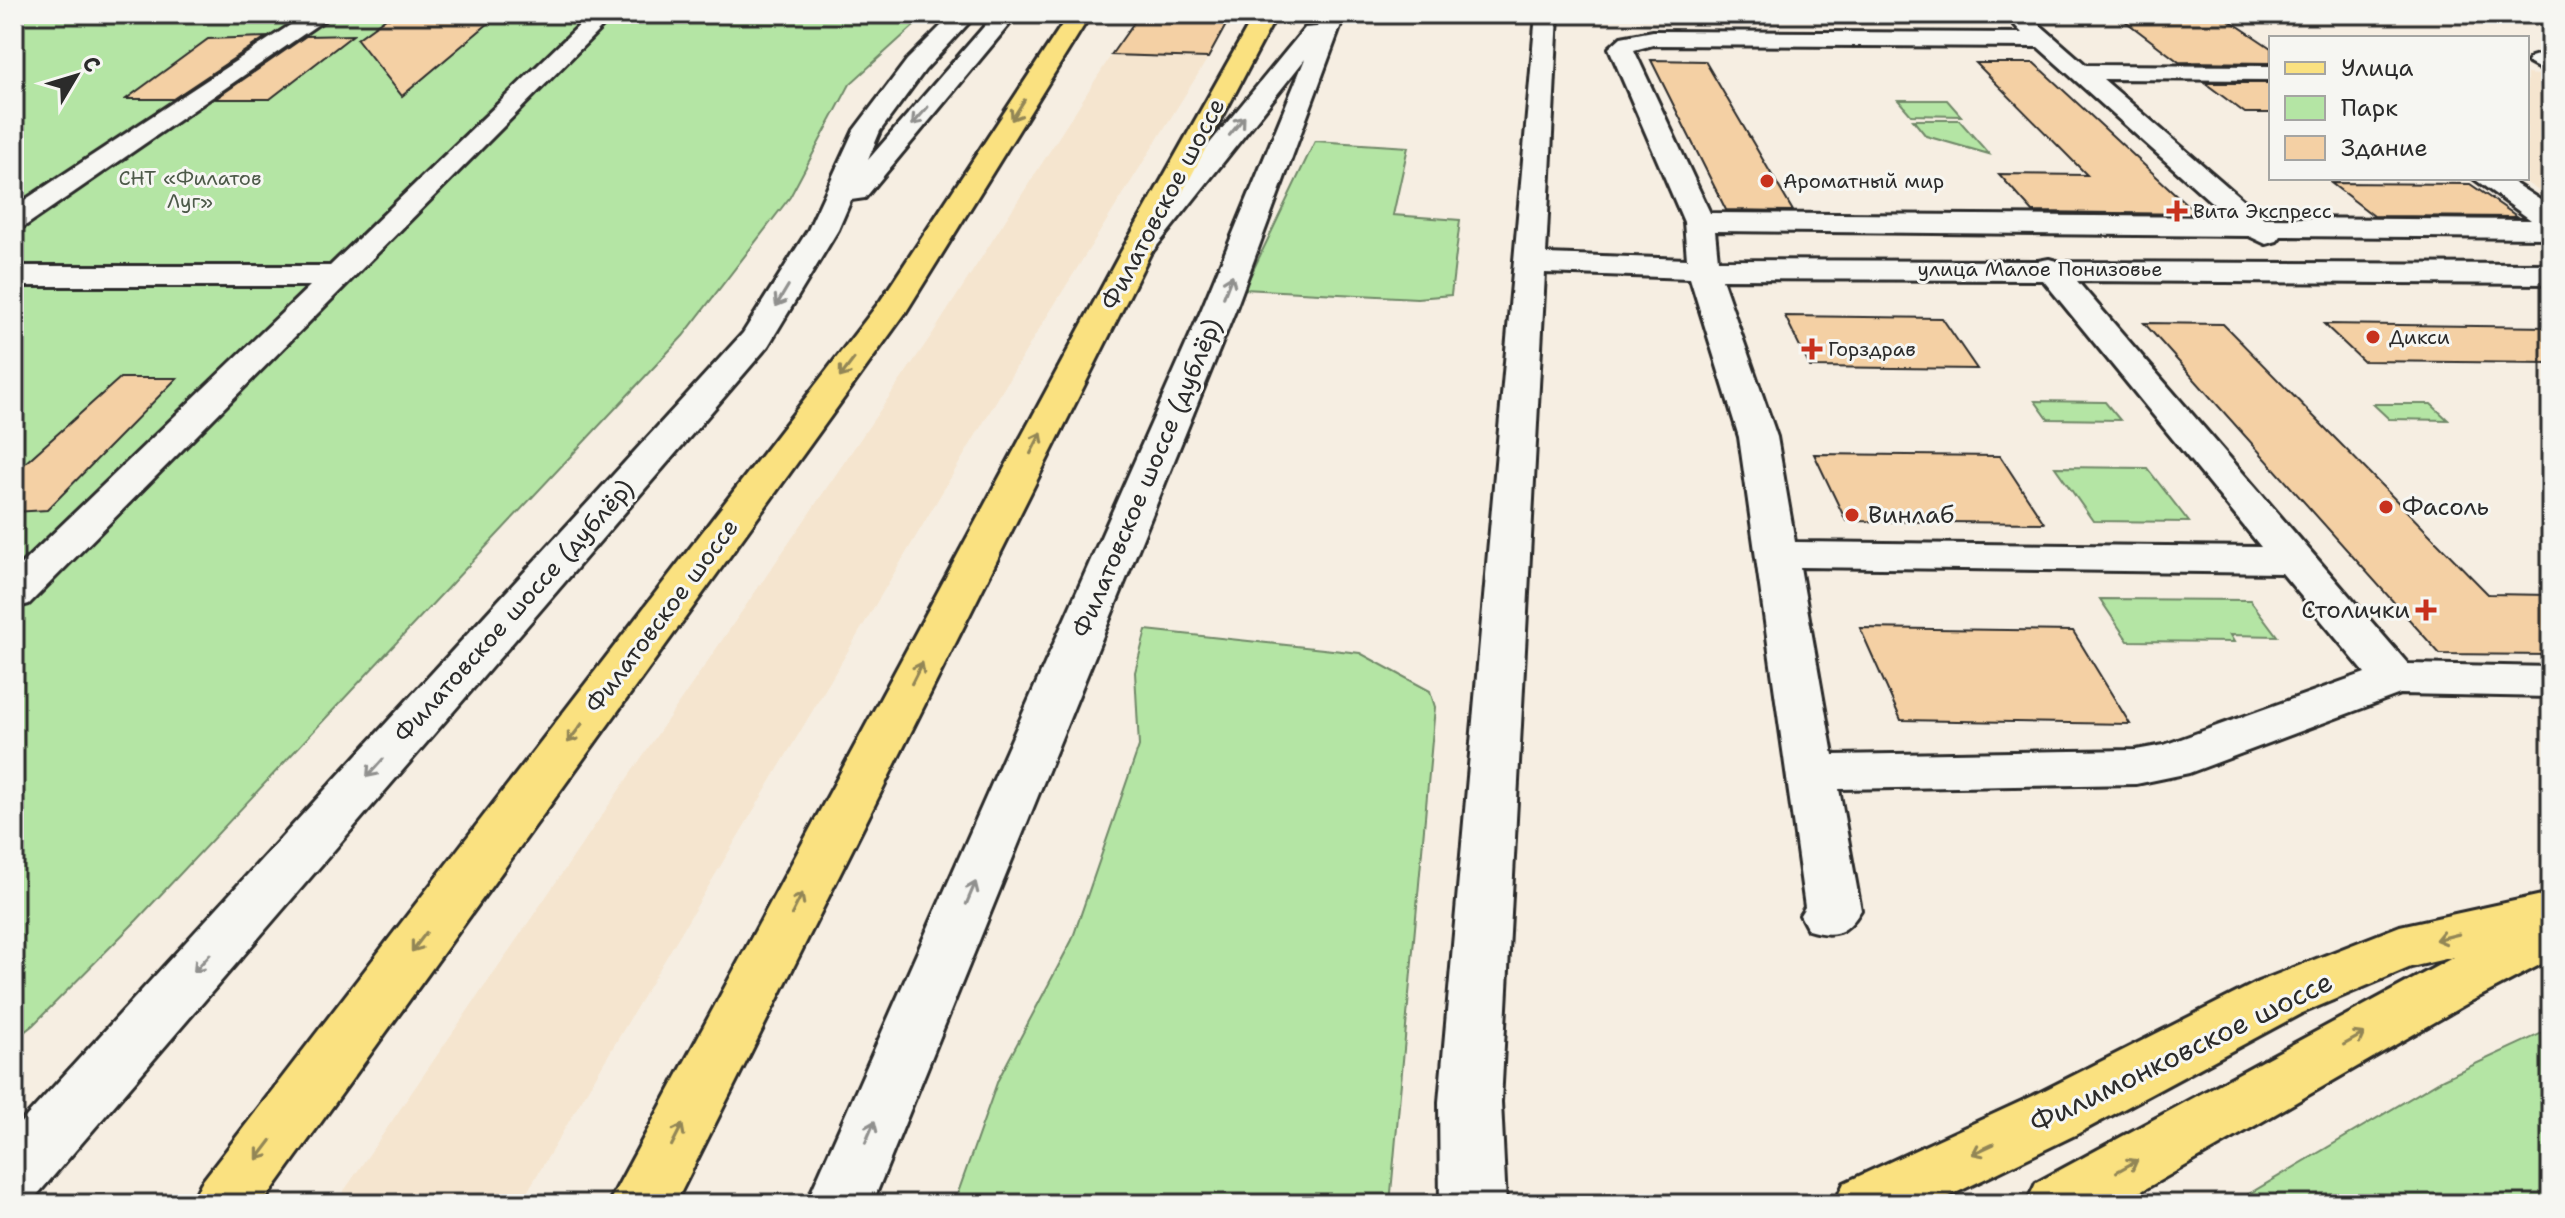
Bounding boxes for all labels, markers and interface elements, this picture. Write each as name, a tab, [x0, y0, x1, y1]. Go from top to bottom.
north arrow	[36, 36, 116, 116]
legend	[2269, 36, 2529, 180]
text: С	[76, 50, 107, 78]
text: Улица	[2341, 52, 2414, 84]
text: Парк	[2341, 92, 2398, 124]
street label: Филатовское шоссе	[1094, 93, 1232, 315]
one-way arrow	[1009, 98, 1025, 121]
one-way arrow	[911, 105, 929, 126]
one-way arrow	[1229, 116, 1246, 137]
text: Здание	[2341, 132, 2428, 164]
park label: СНТ «Филатов Луг»	[118, 165, 262, 214]
place label: Ароматный мир	[1783, 168, 1944, 194]
marker: Ароматный мир	[1758, 172, 1776, 190]
place label: Вита Экспресс	[2193, 198, 2332, 224]
marker: Вита Экспресс	[2168, 202, 2186, 220]
street label: улица Малое Понизовье	[1918, 256, 2162, 282]
one-way arrow	[1221, 274, 1236, 299]
one-way arrow	[774, 284, 790, 307]
street label: Филатовское шоссе (дублёр)	[1065, 314, 1229, 642]
place label: Дикси	[2389, 324, 2450, 350]
marker: Дикси	[2364, 328, 2382, 346]
place label: Горздрав	[1828, 336, 1916, 362]
marker: Горздрав	[1803, 340, 1821, 358]
one-way arrow	[839, 357, 856, 378]
one-way arrow	[1029, 431, 1045, 455]
street label: Филатовское шоссе (дублёр)	[387, 473, 641, 749]
place label: Фасоль	[2402, 491, 2489, 523]
marker: Фасоль	[2377, 498, 2395, 516]
place label: Винлаб	[1868, 499, 1954, 531]
marker: Винлаб	[1843, 506, 1861, 524]
street label: Филатовское шоссе	[578, 512, 746, 720]
place label: Столички	[2301, 594, 2410, 626]
marker: Столички	[2417, 601, 2435, 619]
one-way arrow	[909, 662, 925, 686]
one-way arrow	[566, 722, 583, 744]
one-way arrow	[366, 758, 384, 778]
one-way arrow	[965, 881, 980, 906]
one-way arrow	[789, 893, 805, 917]
one-way arrow	[2435, 930, 2461, 945]
one-way arrow	[411, 931, 428, 952]
one-way arrow	[194, 952, 212, 972]
street label: Филимонковское шоссе	[2023, 962, 2339, 1142]
one-way arrow	[2342, 1031, 2365, 1047]
one-way arrow	[863, 1120, 878, 1145]
one-way arrow	[669, 1123, 685, 1147]
one-way arrow	[255, 1139, 272, 1160]
one-way arrow	[1971, 1142, 1995, 1157]
one-way arrow	[2115, 1158, 2138, 1174]

